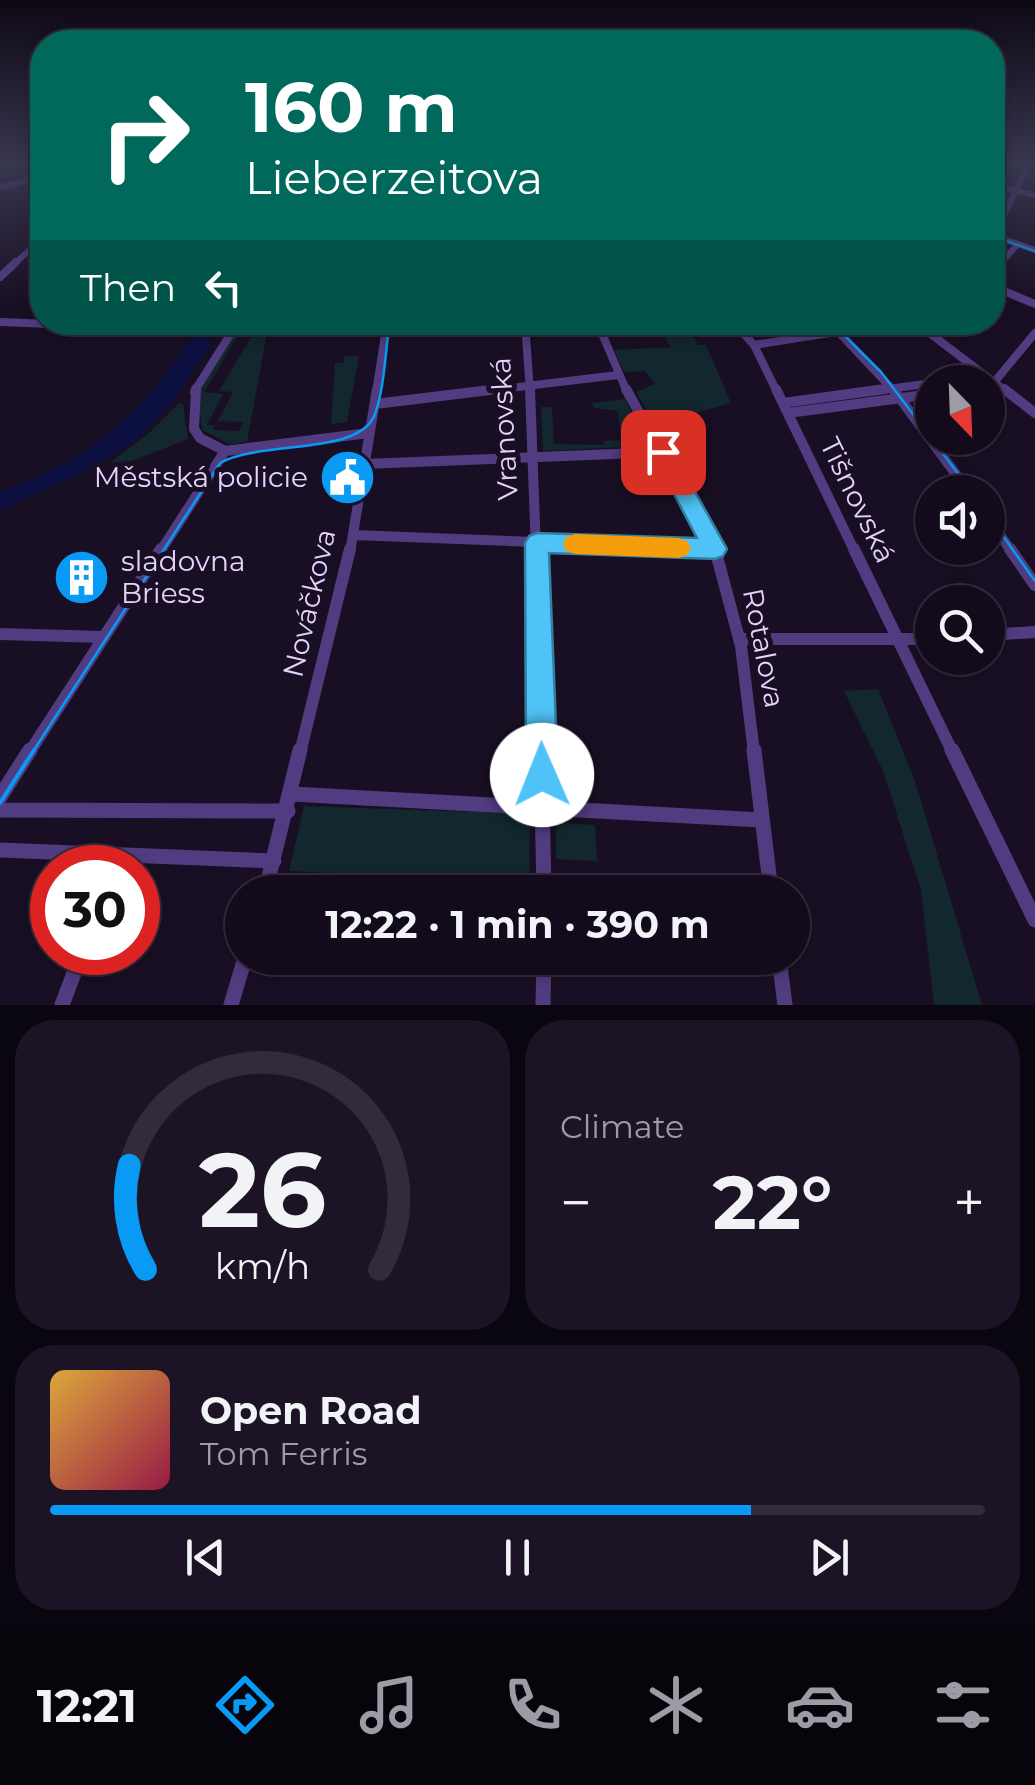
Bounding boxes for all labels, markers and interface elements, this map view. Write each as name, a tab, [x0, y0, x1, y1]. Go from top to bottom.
text: 160 m	[245, 64, 458, 150]
icon: right	[80, 70, 210, 200]
text: Lieberzeitova	[245, 150, 543, 205]
icon: left	[196, 260, 251, 315]
text: Then	[80, 264, 176, 311]
street label: Vranovská	[483, 357, 525, 501]
north arrow	[915, 365, 1005, 455]
map controls	[915, 365, 1005, 675]
pin	[621, 410, 706, 495]
icon: arrive	[636, 425, 691, 480]
street label: Tišnovská	[813, 432, 903, 568]
public building icon: Městská policie	[317, 447, 377, 507]
place label: Městská policie	[94, 460, 308, 494]
button: sound	[915, 475, 1005, 565]
street label: Nováčkova	[275, 526, 343, 680]
place label: sladovna Briess	[121, 544, 245, 610]
building icon: sladovna Briess	[52, 547, 112, 607]
street label: Rotalova	[736, 585, 792, 711]
button: search	[915, 585, 1005, 675]
position arrow	[490, 723, 594, 827]
speed limit sign: 30	[30, 845, 160, 975]
text: 12:22 · 1 min · 390 m	[325, 901, 710, 948]
text: Climate	[560, 1107, 684, 1146]
text: 26	[199, 1126, 326, 1253]
text: 22°	[713, 1156, 832, 1248]
text: −	[560, 1169, 592, 1236]
text: +	[953, 1169, 985, 1236]
text: km/h	[215, 1244, 310, 1288]
text: Open Road	[200, 1387, 422, 1434]
text: Tom Ferris	[200, 1434, 367, 1473]
icon: previous	[178, 1530, 233, 1585]
icon: pause	[490, 1530, 545, 1585]
icon: next	[802, 1530, 857, 1585]
icon: directions	[210, 1670, 280, 1740]
icon: music	[354, 1670, 424, 1740]
icon: phone	[498, 1670, 568, 1740]
icon: climate	[641, 1670, 711, 1740]
icon: car	[785, 1670, 855, 1740]
icon: filters	[928, 1670, 998, 1740]
text: 12:21	[37, 1678, 137, 1733]

